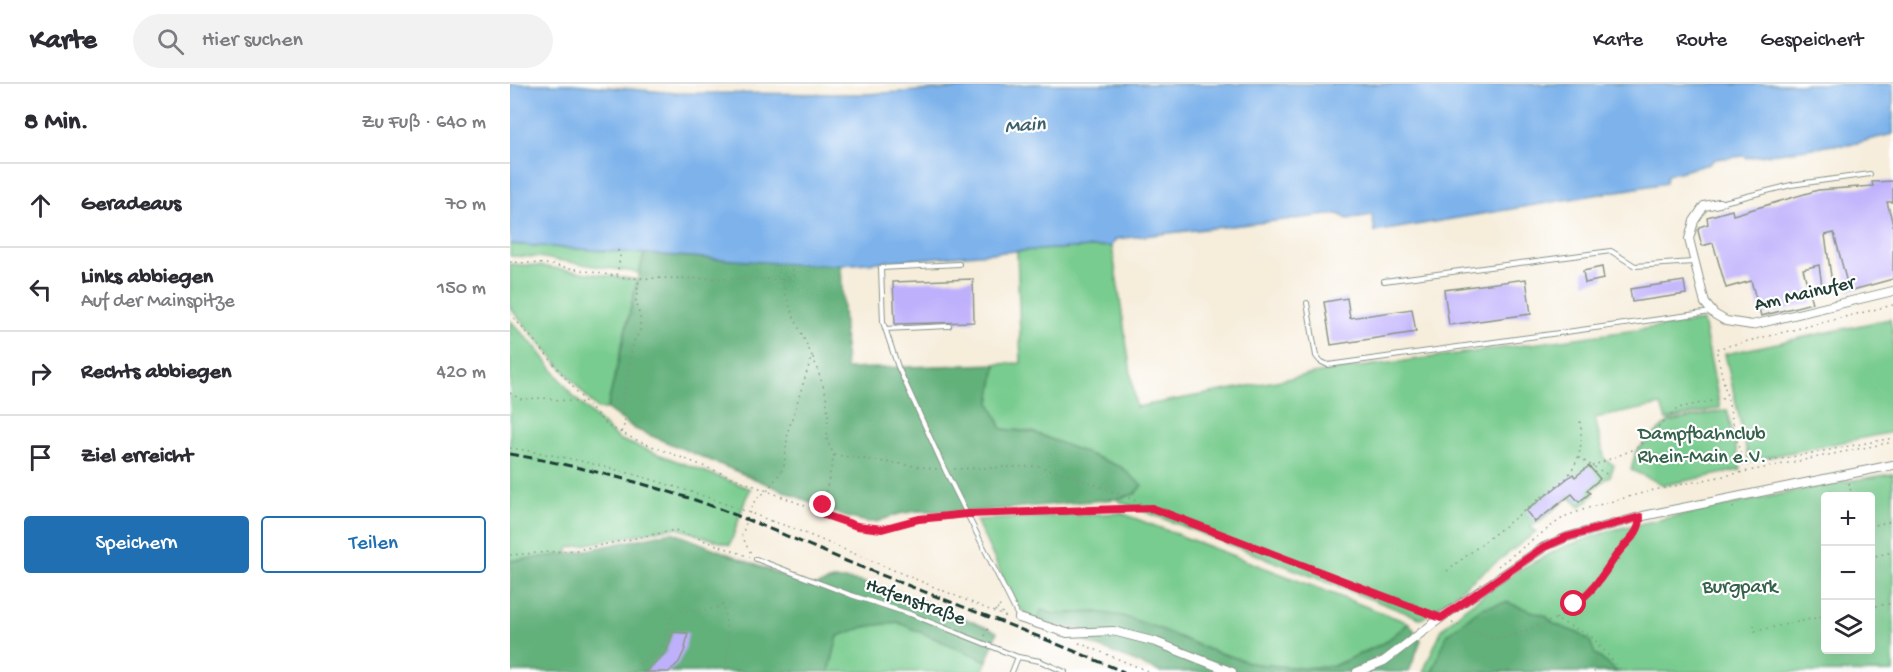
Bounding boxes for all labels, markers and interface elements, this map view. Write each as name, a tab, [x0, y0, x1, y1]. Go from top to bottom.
search box	[133, 14, 553, 68]
text: Karte	[30, 25, 97, 58]
icon: search	[154, 25, 187, 58]
text: Hier suchen	[202, 28, 303, 54]
text: Karte	[1593, 29, 1643, 54]
text: Route	[1676, 29, 1727, 54]
text: Gespeichert	[1760, 29, 1863, 54]
text: 8 Min.	[24, 108, 89, 139]
text: Zu Fuß · 640 m	[362, 112, 486, 135]
water label: Main	[1004, 113, 1047, 141]
icon: ahead	[24, 189, 57, 222]
text: Geradeaus	[81, 192, 181, 218]
text: 70 m	[445, 194, 486, 217]
text: Links abbiegen	[81, 265, 213, 291]
street label: Am Mainufer	[1752, 272, 1859, 318]
icon: left	[24, 273, 57, 306]
text: 150 m	[437, 278, 486, 301]
text: Auf der Mainspitze	[81, 291, 235, 314]
icon: right	[24, 357, 57, 390]
text: Rechts abbiegen	[81, 360, 231, 386]
text: 420 m	[436, 362, 486, 385]
park label: Dampfbahnclub Rhein-Main e.V.	[1636, 424, 1767, 470]
icon: arrive	[24, 441, 57, 474]
text: Ziel erreicht	[81, 444, 193, 470]
route end	[809, 491, 835, 517]
map controls	[1821, 492, 1875, 654]
button: +	[1821, 492, 1875, 546]
button: Speichern	[24, 516, 249, 573]
button: Teilen	[261, 516, 486, 573]
button: −	[1821, 546, 1875, 600]
street label: Hafenstraße	[862, 574, 969, 632]
park label: Burgpark	[1701, 577, 1780, 600]
route start	[1560, 590, 1586, 616]
button: layers	[1821, 600, 1875, 654]

